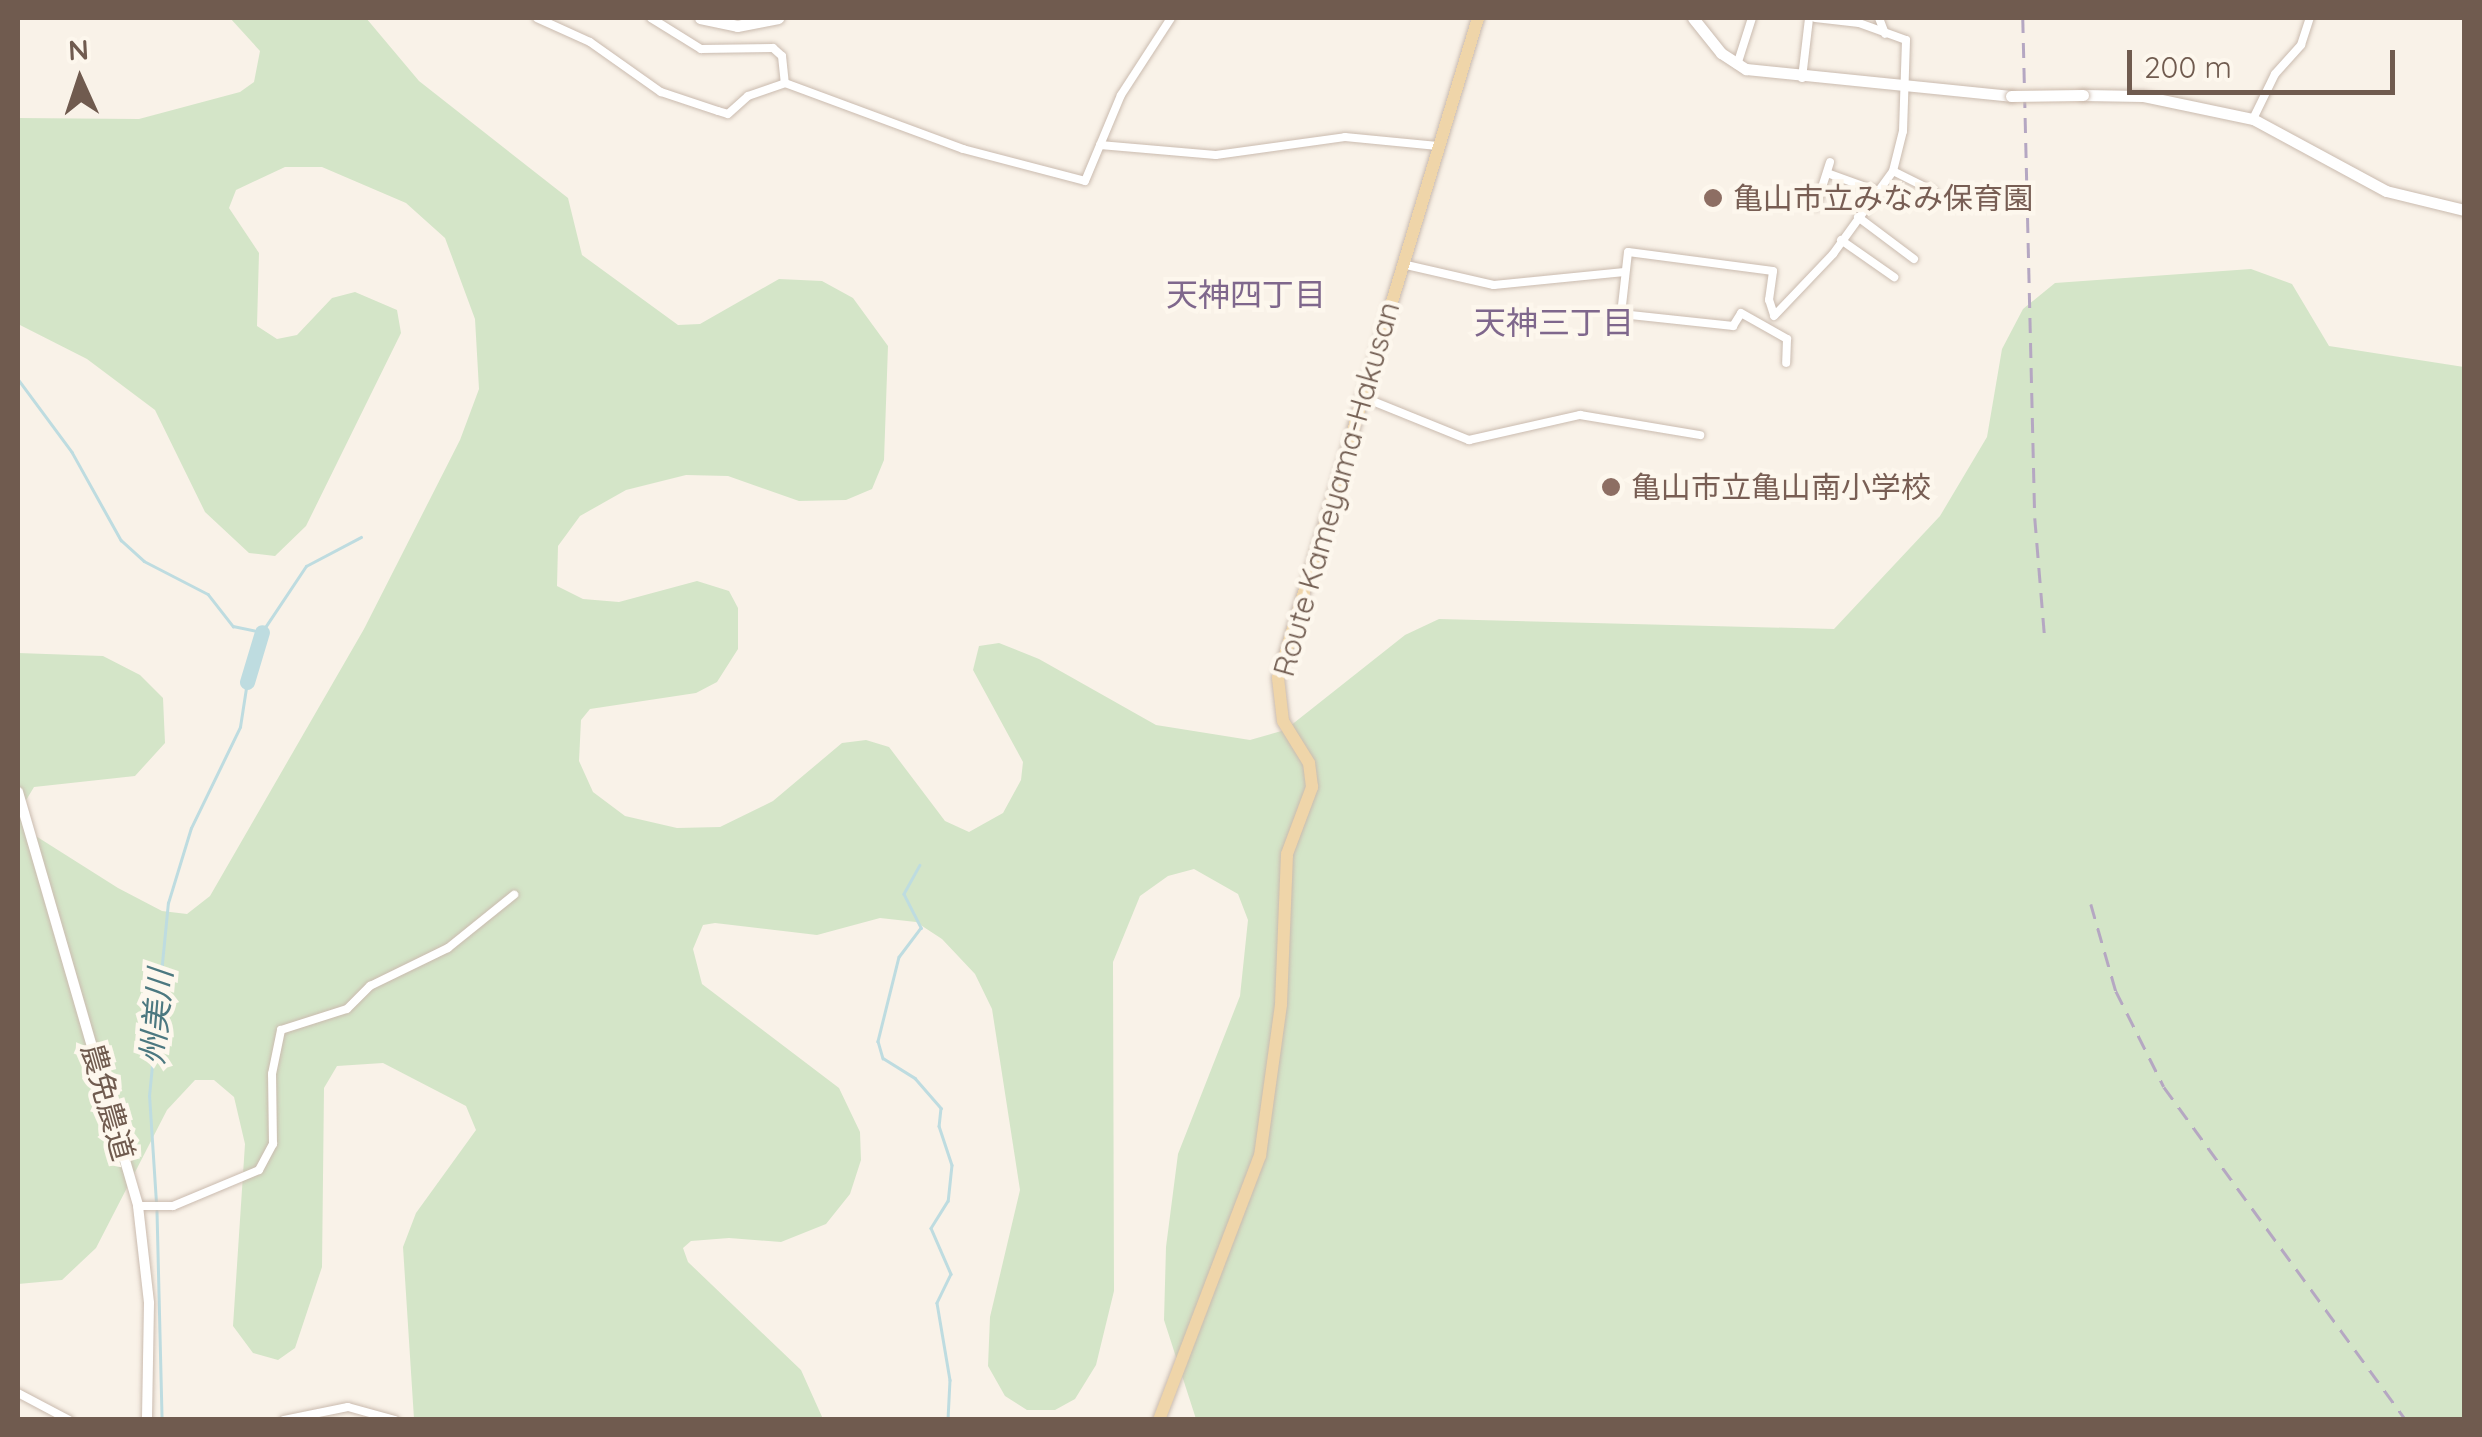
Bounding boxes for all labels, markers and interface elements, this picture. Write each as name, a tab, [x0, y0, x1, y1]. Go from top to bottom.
north arrow	[30, 30, 130, 130]
scale bar	[2132, 30, 2400, 92]
text: N	[67, 32, 90, 68]
text: 200 m	[2144, 48, 2232, 86]
place label: 亀山市立みなみ保育園	[1733, 180, 2033, 216]
marker: 亀山市立みなみ保育園	[1702, 187, 1724, 209]
district label: 天神四丁目	[1166, 275, 1326, 313]
street label: Route Kameyama-Hakusan	[1265, 298, 1407, 680]
district label: 天神三丁目	[1474, 303, 1634, 341]
place label: 亀山市立亀山南小学校	[1631, 469, 1931, 505]
marker: 亀山市立亀山南小学校	[1600, 476, 1622, 498]
water label: 州美川	[133, 968, 179, 1066]
street label: 農免農道	[74, 1039, 142, 1165]

